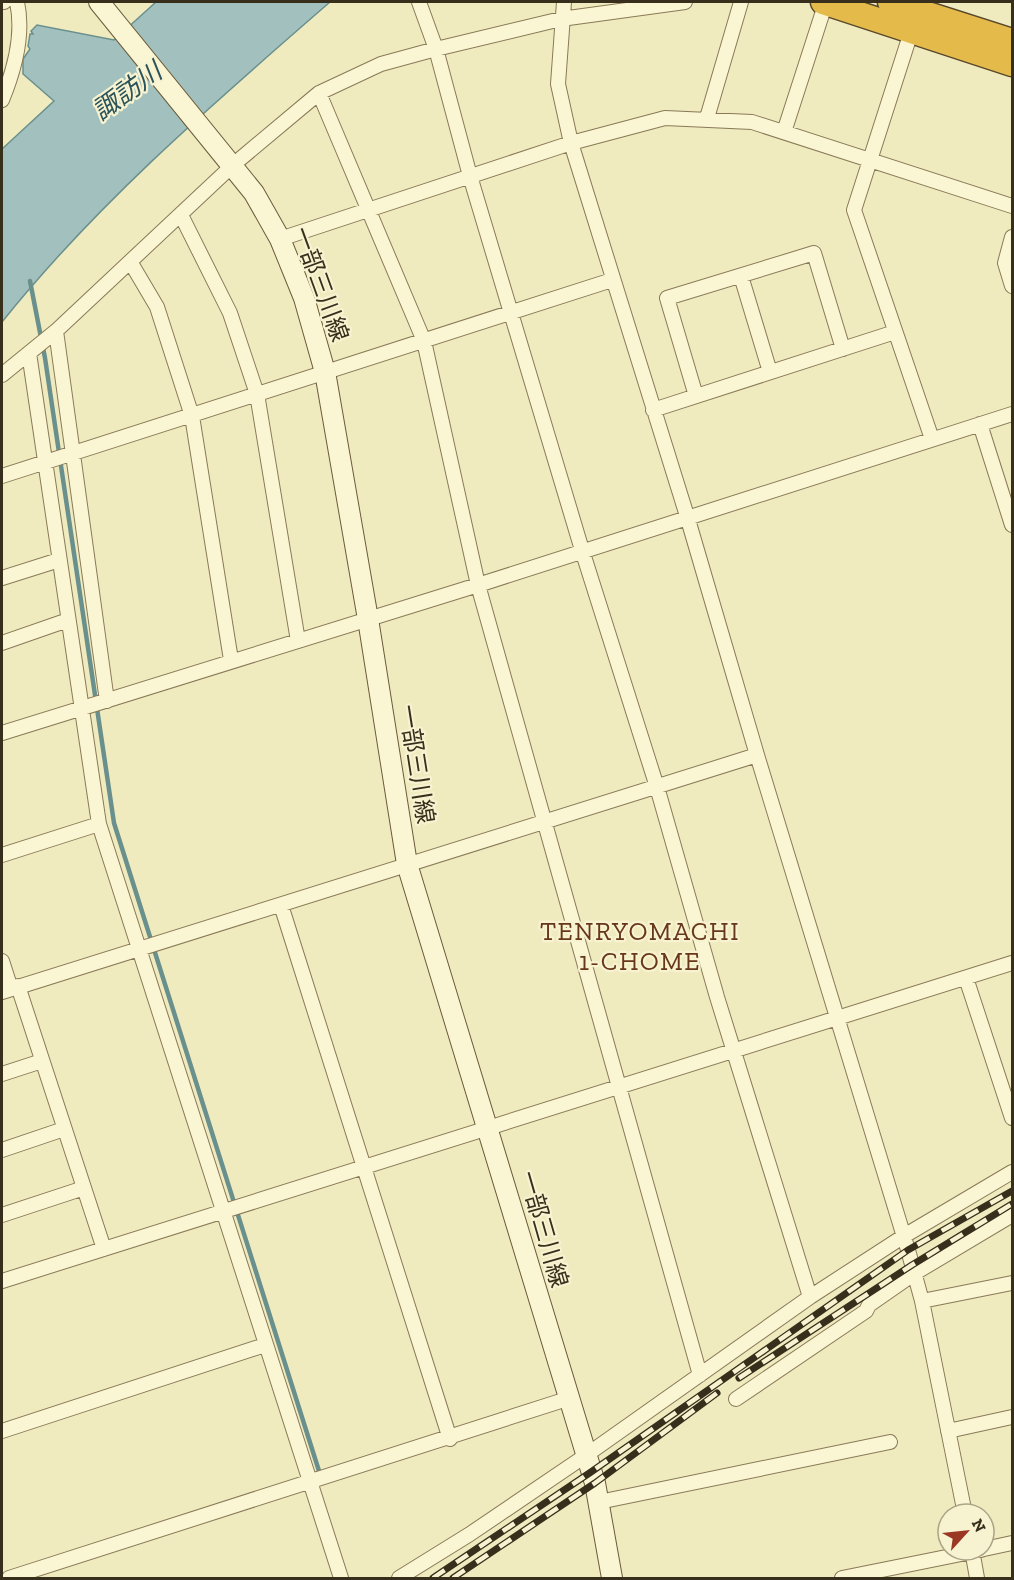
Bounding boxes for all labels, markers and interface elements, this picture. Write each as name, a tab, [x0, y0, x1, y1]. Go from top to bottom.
water label: 諏訪川	[86, 53, 170, 127]
street label: 一部三川線	[287, 223, 355, 345]
street label: 一部三川線	[393, 702, 441, 826]
district label: TENRYOMACHI 1-CHOME	[540, 915, 740, 977]
street label: 一部三川線	[514, 1167, 574, 1291]
north arrow	[936, 1502, 996, 1562]
text: N	[968, 1516, 990, 1535]

